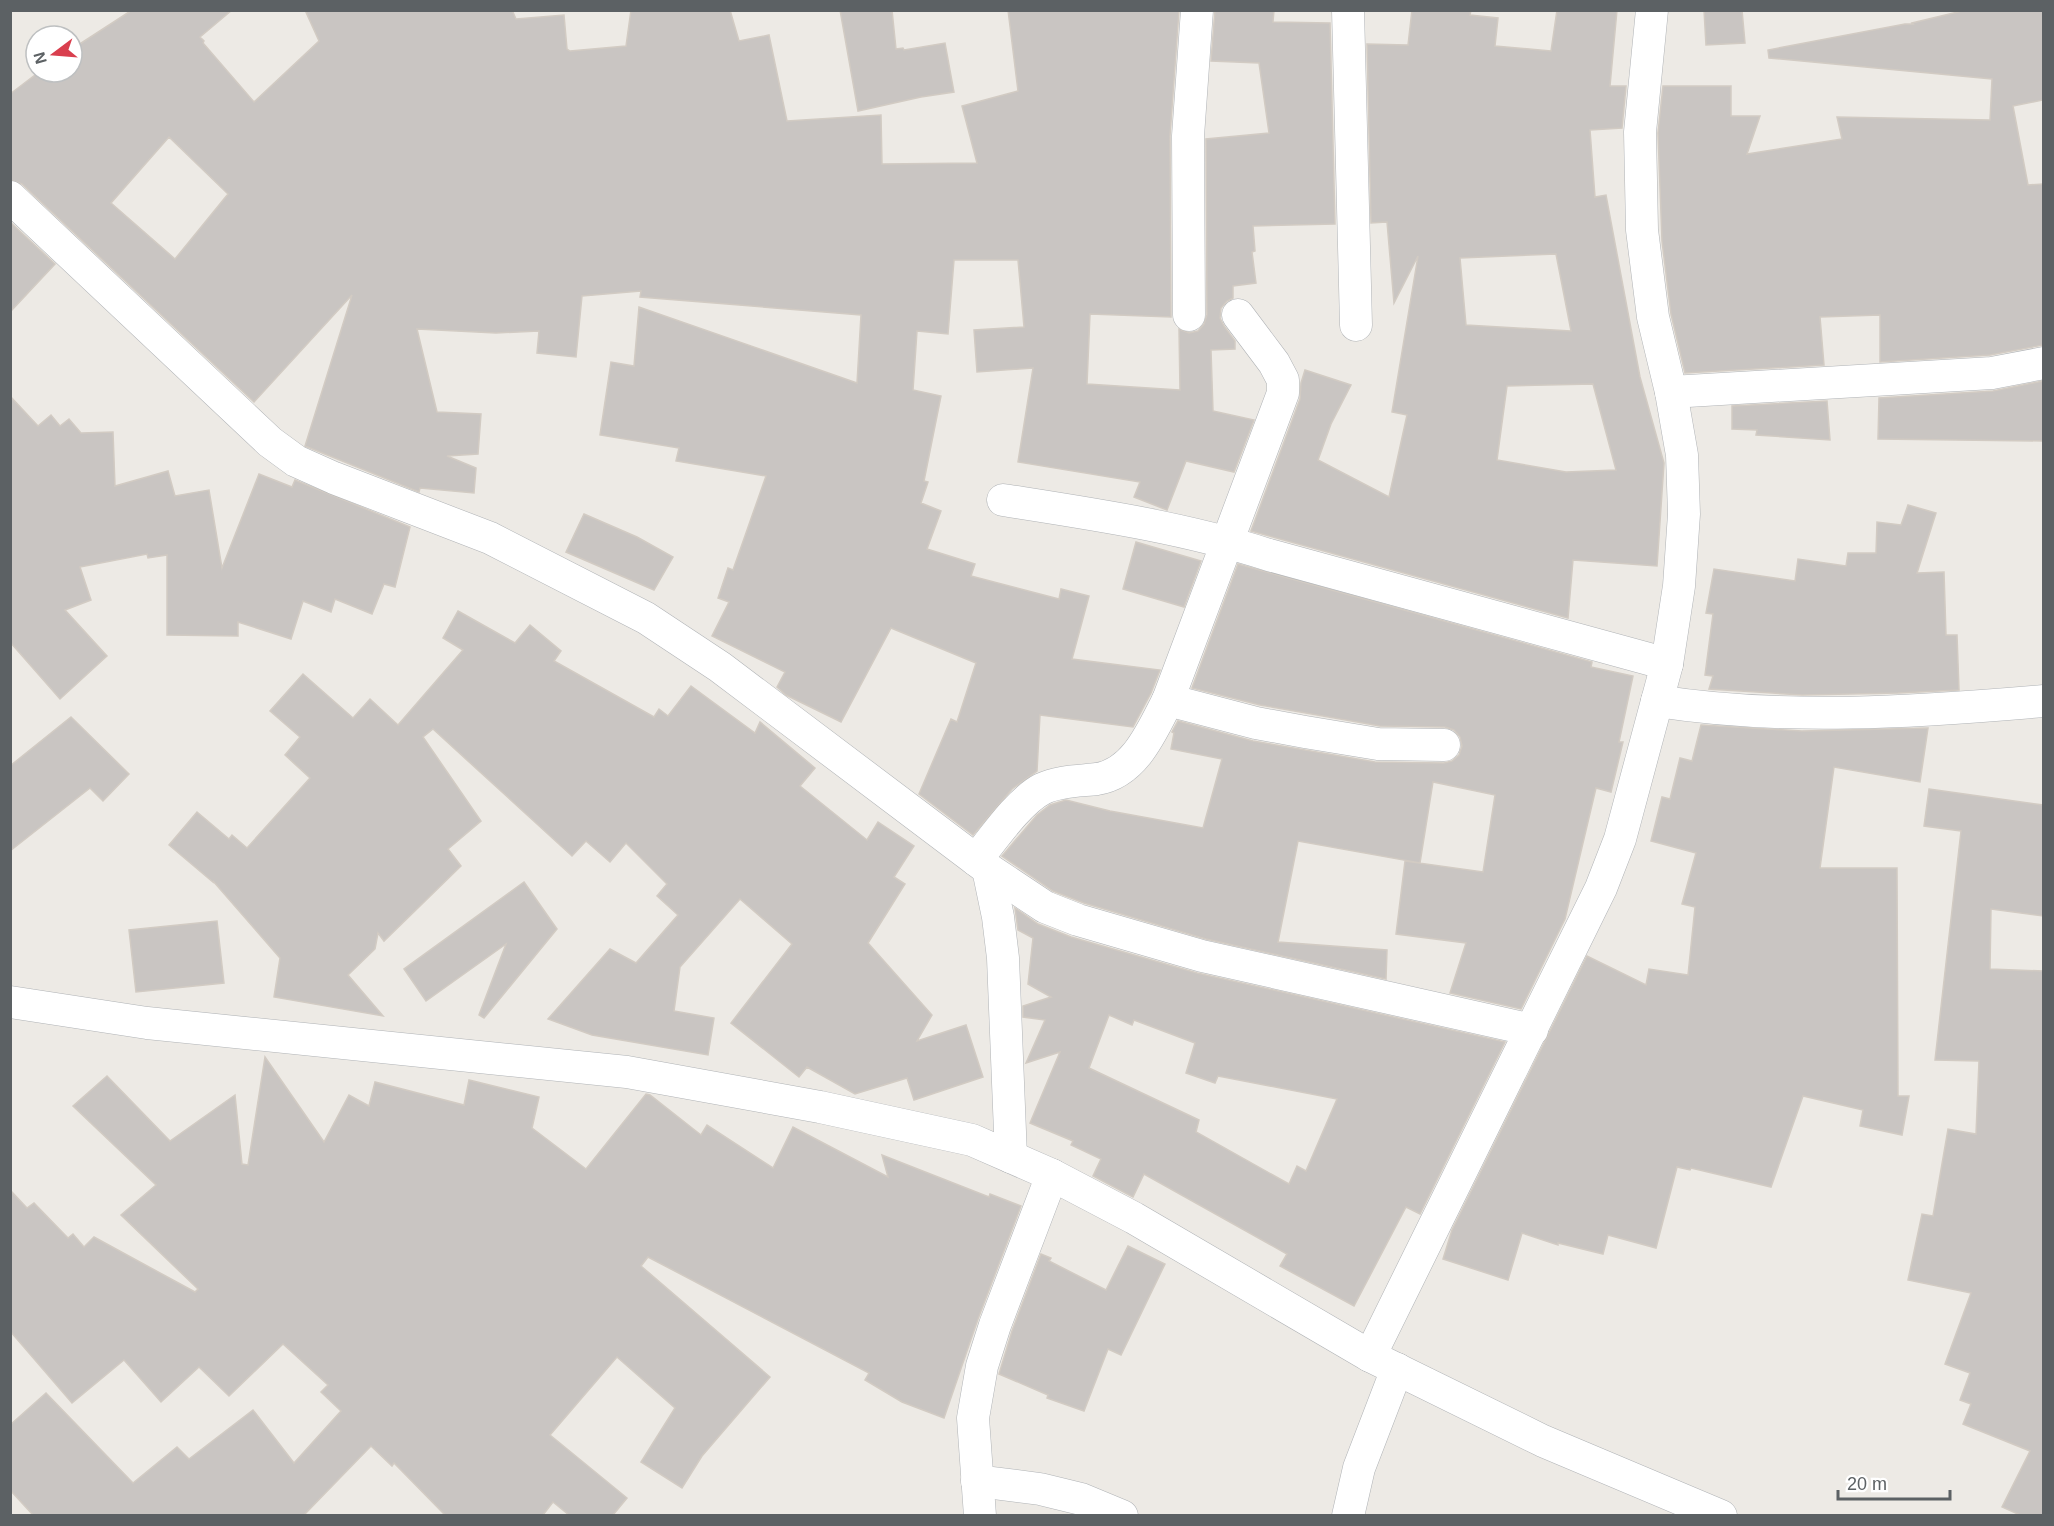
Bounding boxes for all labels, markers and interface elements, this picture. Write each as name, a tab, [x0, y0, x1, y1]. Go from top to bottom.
north arrow	[24, 24, 84, 84]
text: N	[30, 50, 50, 66]
scale bar	[1838, 1463, 1950, 1501]
text: 20 m	[1847, 1474, 1887, 1494]

